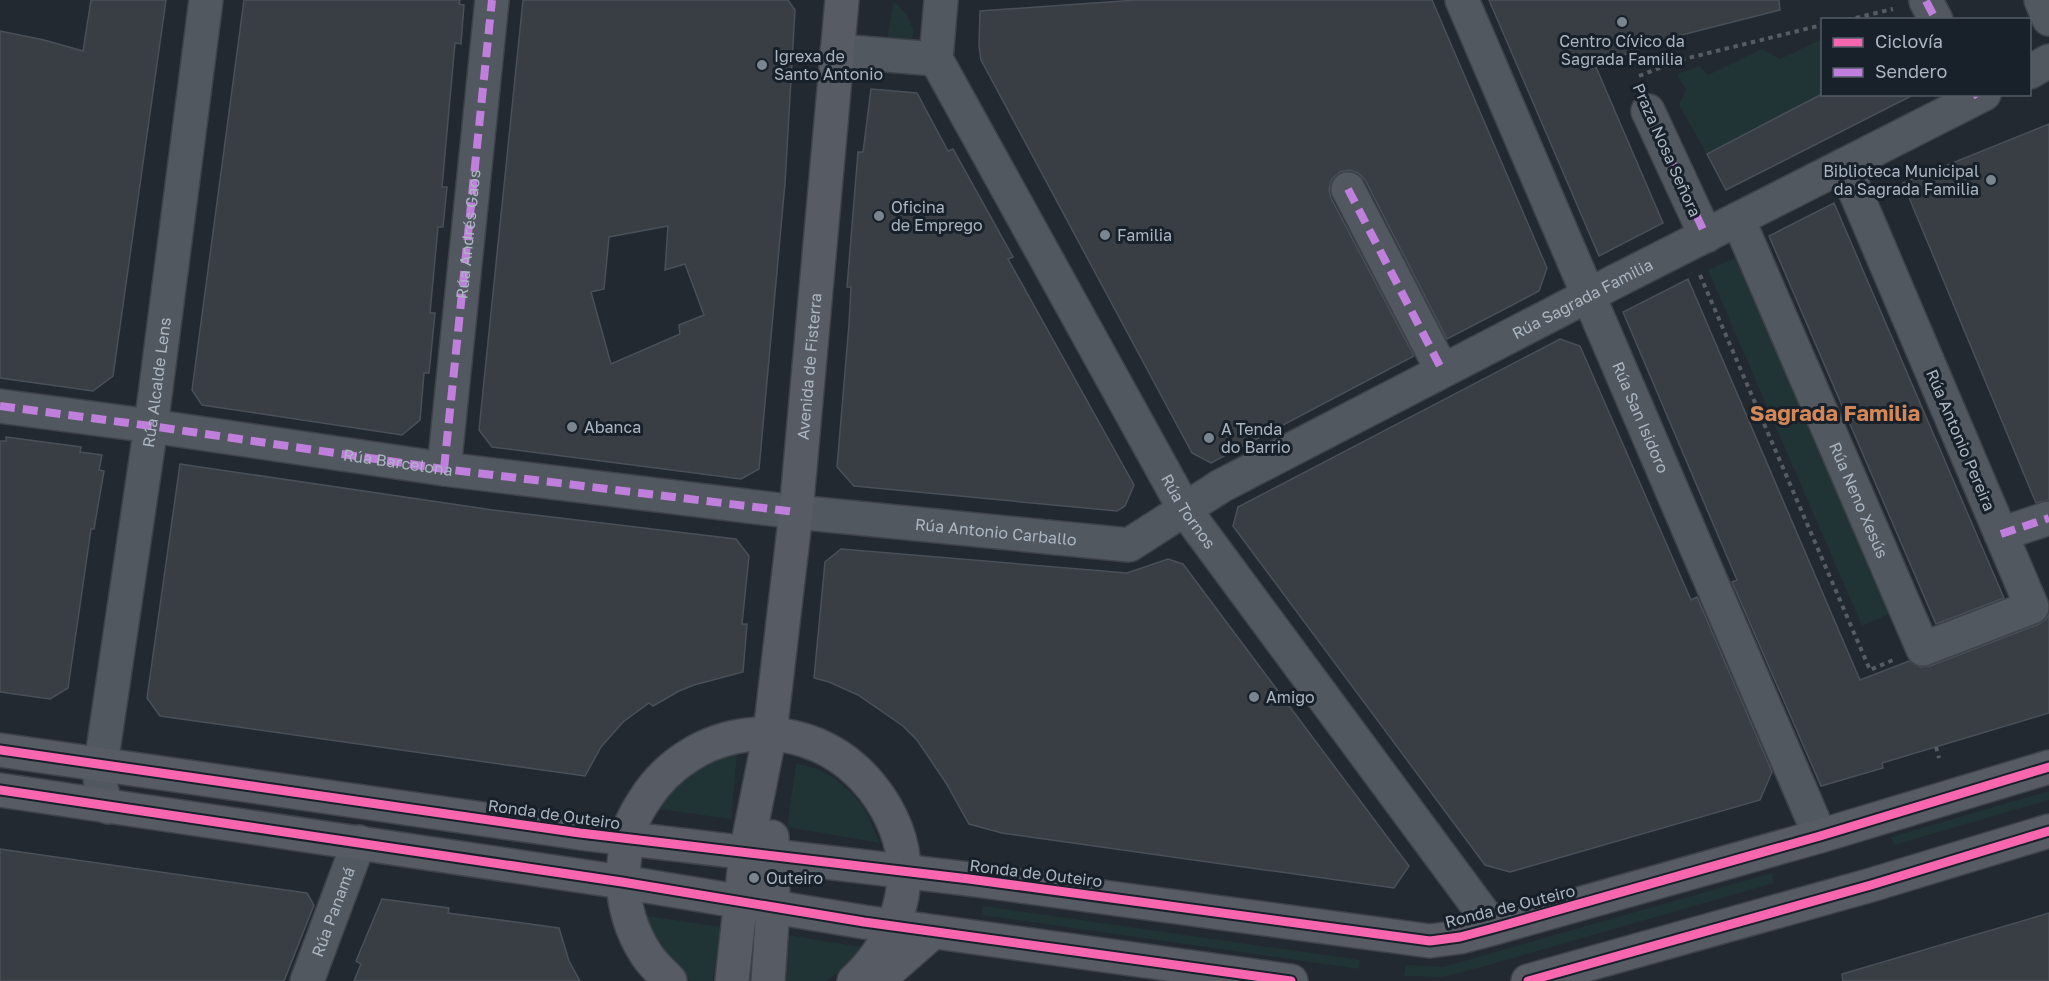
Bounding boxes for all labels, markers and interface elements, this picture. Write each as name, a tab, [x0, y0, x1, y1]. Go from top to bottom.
marker: Centro Cívico da Sagrada Familia	[1615, 15, 1629, 29]
legend	[1821, 18, 2031, 96]
text: Ciclovía	[1875, 30, 1943, 52]
place label: Centro Cívico da Sagrada Familia	[1559, 31, 1685, 69]
place label: Igrexa de Santo Antonio	[774, 46, 883, 84]
marker: Igrexa de Santo Antonio	[755, 58, 769, 72]
text: Sendero	[1875, 60, 1947, 82]
street label: Praza Nosa Señora	[1629, 80, 1705, 220]
place label: Biblioteca Municipal da Sagrada Familia	[1823, 161, 1979, 199]
street label: Rúa Andrés Gaos	[451, 169, 485, 300]
marker: Biblioteca Municipal da Sagrada Familia	[1984, 173, 1998, 187]
place label: Oficina de Emprego	[891, 197, 983, 235]
marker: Oficina de Emprego	[872, 209, 886, 223]
place label: Familia	[1117, 225, 1172, 245]
marker: Familia	[1098, 228, 1112, 242]
street label: Rúa Sagrada Familia	[1509, 254, 1656, 343]
street label: Avenida de Fisterra	[793, 292, 826, 440]
street label: Rúa Alcalde Lens	[138, 316, 175, 449]
street label: Rúa San Isidoro	[1608, 359, 1673, 476]
street label: Rúa Antonio Pereira	[1922, 366, 2000, 514]
district label: Sagrada Familia	[1750, 399, 1920, 426]
place label: Abanca	[584, 417, 641, 437]
place label: A Tenda do Barrio	[1221, 419, 1291, 457]
marker: Abanca	[565, 420, 579, 434]
marker: A Tenda do Barrio	[1202, 431, 1216, 445]
street label: Rúa Neno Xesús	[1825, 439, 1893, 561]
street label: Rúa Barcelona	[342, 444, 454, 480]
street label: Rúa Tornos	[1157, 470, 1220, 553]
street label: Rúa Antonio Carballo	[914, 514, 1078, 550]
place label: Amigo	[1266, 687, 1315, 707]
marker: Amigo	[1247, 690, 1261, 704]
street label: Ronda de Outeiro	[487, 795, 621, 833]
street label: Ronda de Outeiro	[969, 855, 1103, 891]
street label: Rúa Panamá	[307, 864, 359, 960]
place label: Outeiro	[766, 868, 823, 888]
marker: Outeiro	[747, 871, 761, 885]
street label: Ronda de Outeiro	[1443, 880, 1577, 932]

